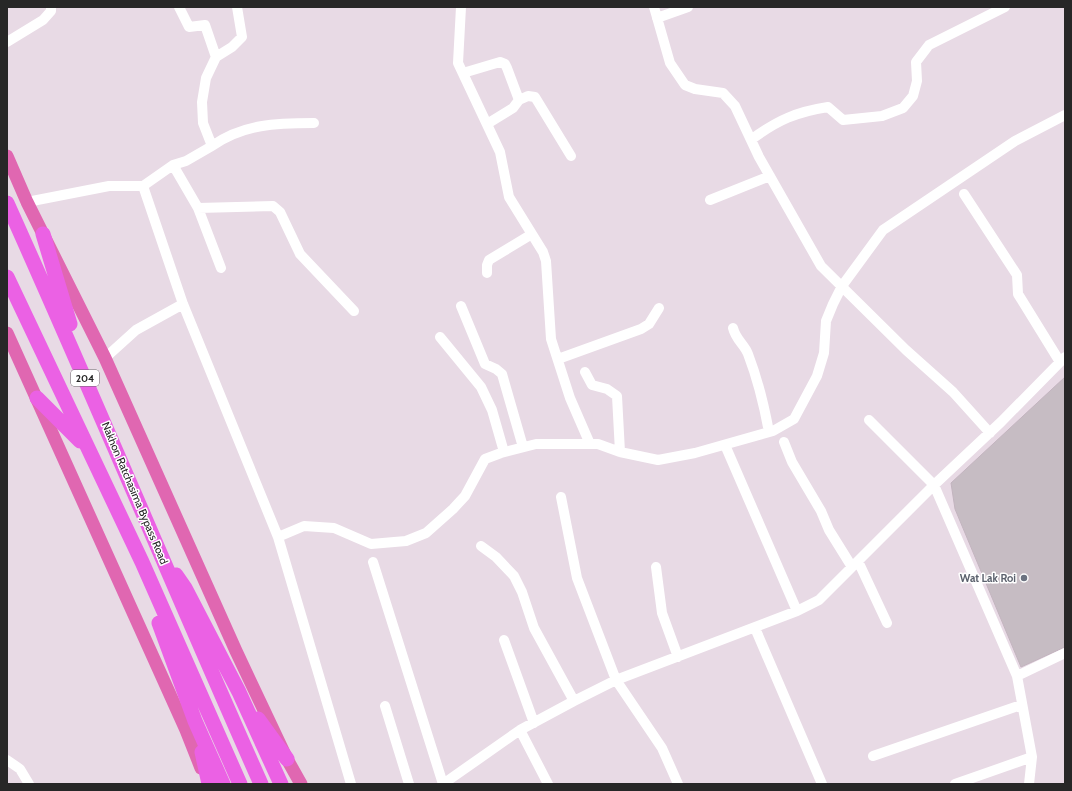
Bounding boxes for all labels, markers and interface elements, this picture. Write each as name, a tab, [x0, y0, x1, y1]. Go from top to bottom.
road number: 204	[71, 370, 99, 386]
street label: Nakhon Ratchasima Bypass Road	[99, 420, 171, 566]
place label: Wat Lak Roi	[960, 571, 1016, 585]
marker: Wat Lak Roi	[1019, 573, 1029, 583]

